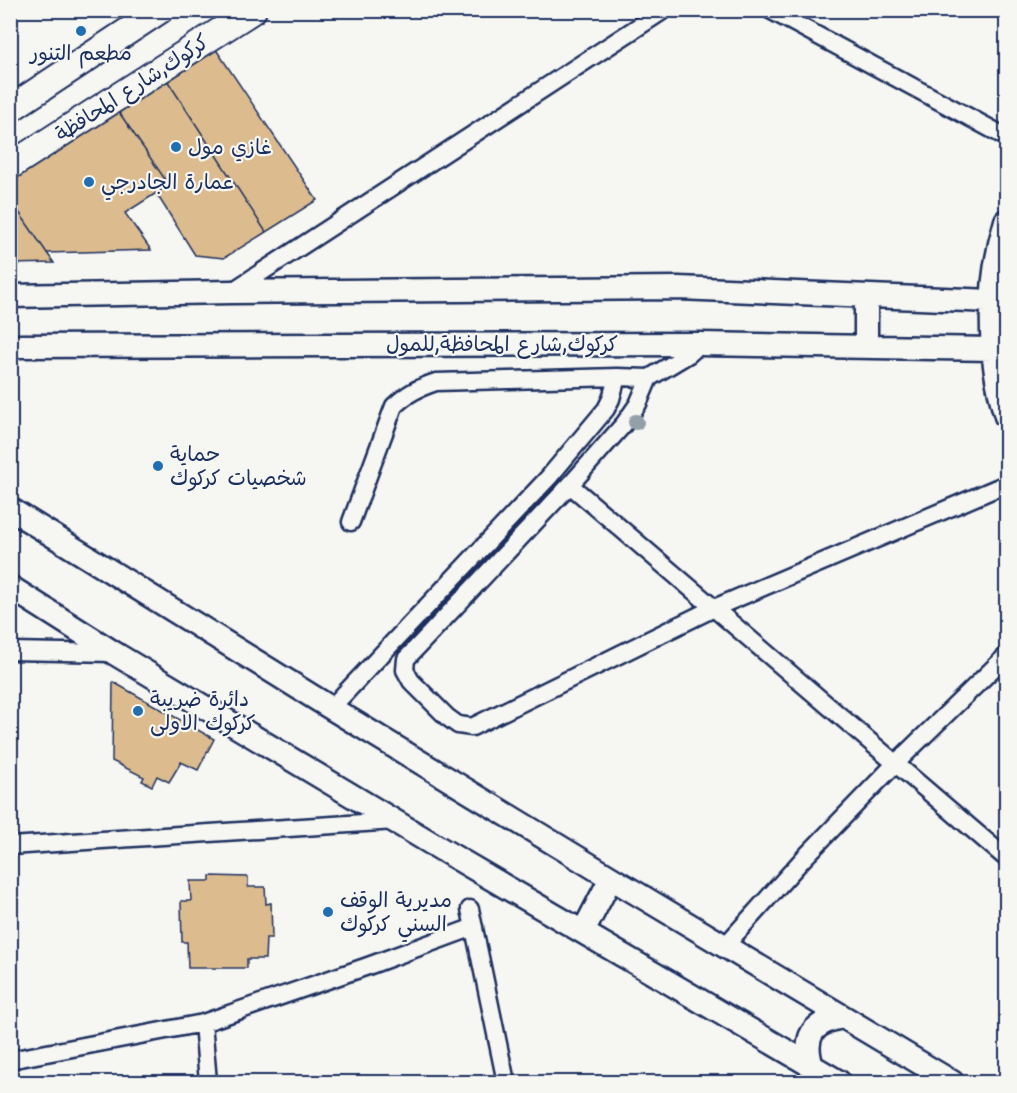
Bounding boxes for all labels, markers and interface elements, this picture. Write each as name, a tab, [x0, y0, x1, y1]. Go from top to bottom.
marker: مطعم التنور	[74, 24, 88, 38]
street label: كركوك,شارع المحافظة	[50, 28, 215, 149]
place label: مطعم التنور	[28, 39, 132, 69]
place label: غازي مول	[188, 133, 272, 162]
marker: غازي مول	[169, 140, 183, 154]
place label: عمارة الجادرجي	[101, 168, 235, 201]
marker: عمارة الجادرجي	[82, 175, 96, 189]
street label: كركوك,شارع المحافظة,للمول	[386, 330, 618, 359]
place label: حماية شخصيات كركوك	[170, 440, 307, 492]
marker: حماية شخصيات كركوك	[151, 459, 165, 473]
place label: دائرة ضريبة كركوك الاولى	[150, 685, 255, 737]
marker: دائرة ضريبة كركوك الاولى	[131, 704, 145, 718]
place label: مديرية الوقف السني كركوك	[340, 886, 452, 943]
marker: مديرية الوقف السني كركوك	[321, 905, 335, 919]

